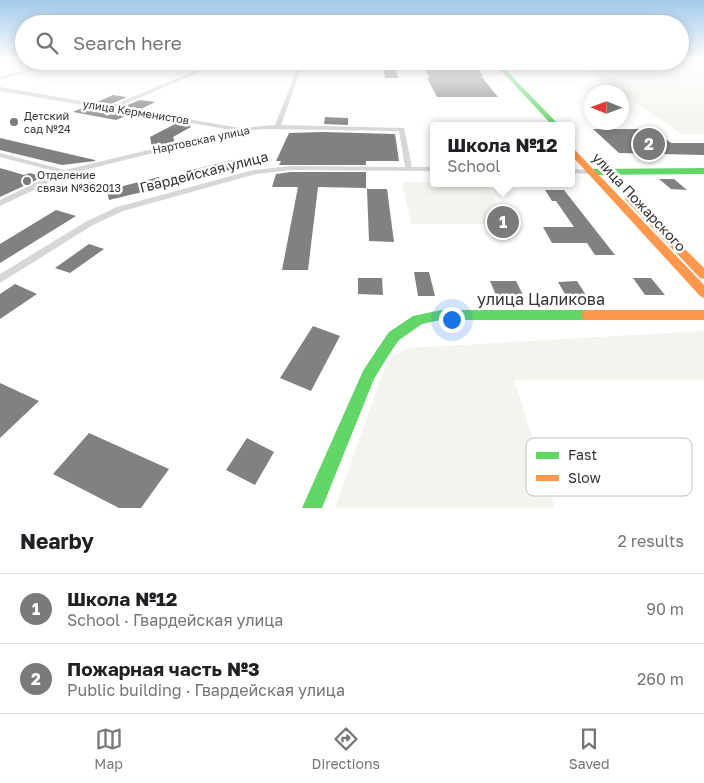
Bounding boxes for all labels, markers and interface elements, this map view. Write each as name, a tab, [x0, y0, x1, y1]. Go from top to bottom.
search box	[15, 15, 689, 70]
icon: search	[33, 29, 61, 57]
text: Search here	[73, 31, 182, 54]
north arrow	[584, 85, 629, 130]
street label: улица Керменистов	[82, 97, 190, 126]
place label: Детский сад №24	[24, 109, 71, 135]
marker: Детский сад №24	[8, 116, 20, 128]
popup	[430, 122, 575, 187]
street label: Нартовская улица	[151, 123, 251, 156]
pin: 2	[633, 125, 665, 163]
text: Школа №12	[447, 133, 558, 156]
street label: Гвардейская улица	[138, 147, 270, 196]
street label: улица Пожарского	[589, 149, 690, 255]
text: School	[447, 156, 500, 176]
place label: Отделение связи №362013	[37, 168, 121, 194]
marker: Отделение связи №362013	[21, 175, 33, 187]
pin: 1	[487, 203, 519, 241]
street label: улица Цаликова	[477, 289, 605, 309]
your location	[439, 307, 465, 333]
legend	[526, 438, 692, 496]
text: Fast	[568, 446, 597, 463]
text: Slow	[568, 469, 601, 486]
text: Nearby	[20, 528, 94, 554]
text: 2 results	[618, 531, 684, 551]
text: Школа №12	[67, 587, 177, 610]
text: 1	[32, 599, 40, 619]
text: 90 m	[646, 599, 684, 619]
text: School · Гвардейская улица	[67, 610, 283, 630]
text: Пожарная часть №3	[67, 657, 260, 680]
text: 2	[31, 669, 41, 689]
text: 260 m	[637, 669, 684, 689]
text: Public building · Гвардейская улица	[67, 680, 345, 700]
tab: Map	[94, 725, 123, 772]
tab: Directions	[312, 725, 380, 772]
tab: Saved	[569, 725, 610, 772]

